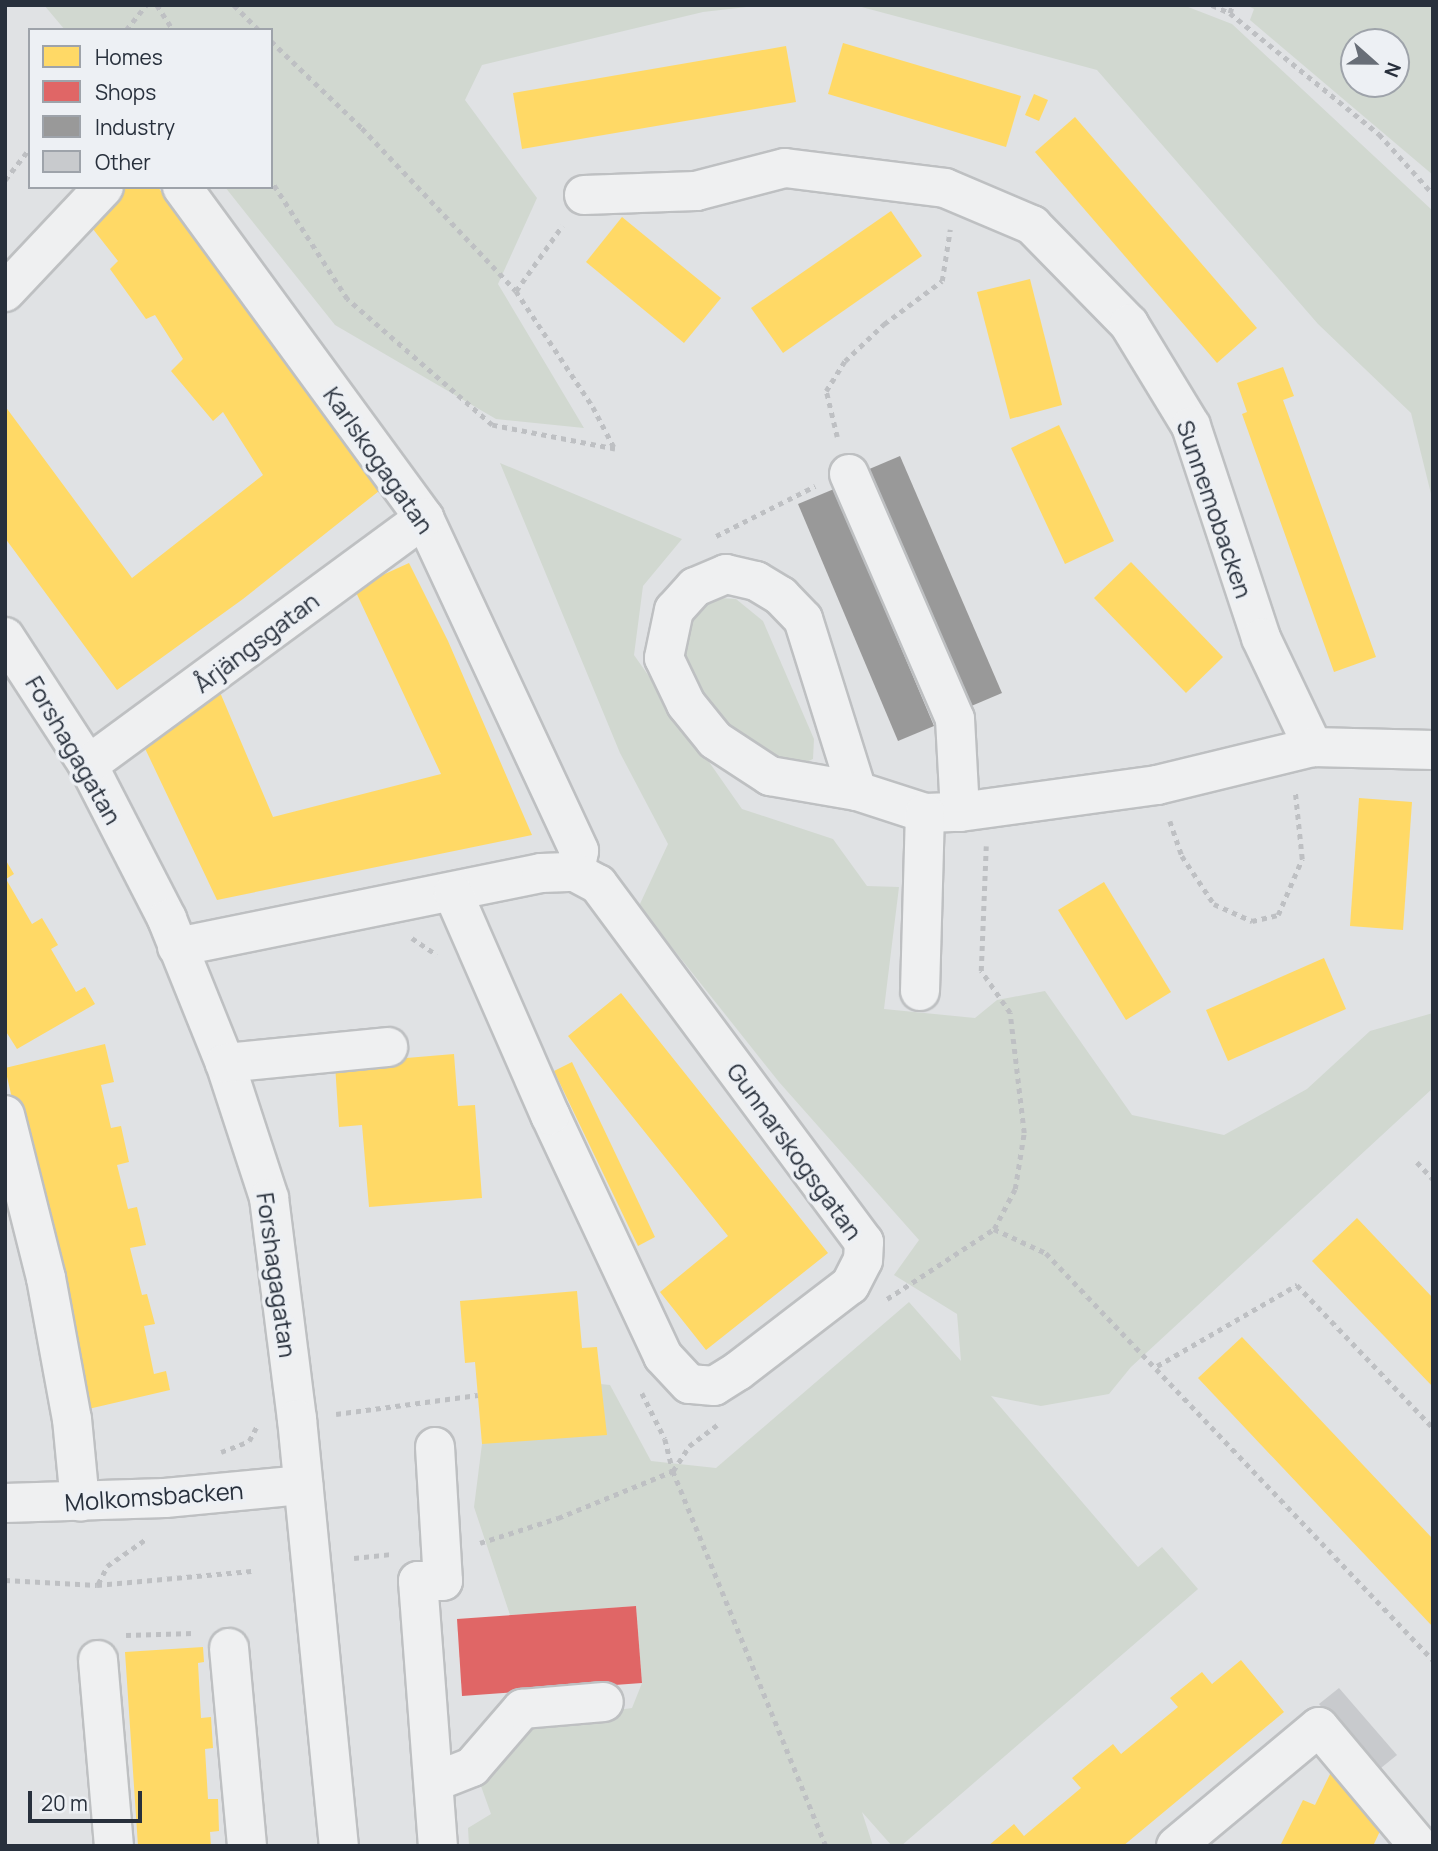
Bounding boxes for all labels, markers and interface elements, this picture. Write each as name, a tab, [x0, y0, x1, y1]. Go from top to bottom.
legend	[28, 28, 273, 189]
north arrow	[1340, 28, 1410, 98]
text: Homes	[95, 43, 163, 71]
text: N	[1378, 59, 1407, 81]
text: Shops	[95, 78, 156, 106]
text: Industry	[95, 113, 175, 141]
text: Other	[95, 148, 151, 176]
street label: Karlskogagatan	[318, 381, 440, 539]
street label: Sunnemobacken	[1171, 416, 1259, 602]
street label: Årjängsgatan	[188, 586, 324, 698]
street label: Forshagagatan	[20, 671, 128, 829]
street label: Gunnarskogsgatan	[721, 1057, 869, 1245]
street label: Forshagagatan	[251, 1191, 303, 1359]
street label: Molkomsbacken	[64, 1475, 244, 1517]
scale bar	[32, 1778, 145, 1822]
text: 20 m	[41, 1789, 88, 1817]

